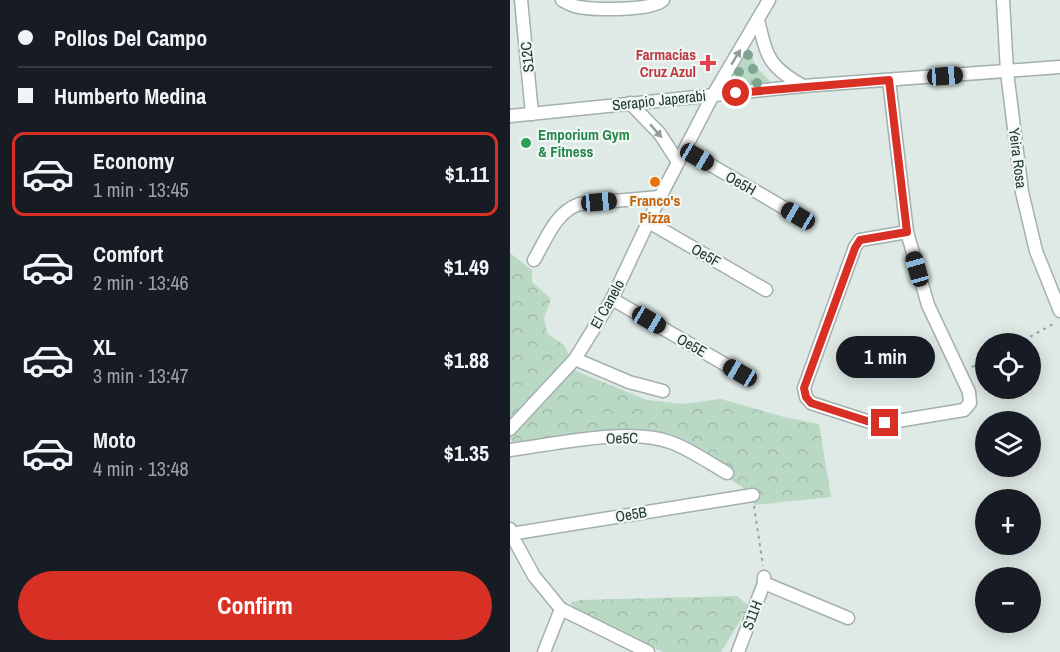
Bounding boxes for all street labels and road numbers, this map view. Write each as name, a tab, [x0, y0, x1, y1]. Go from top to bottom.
street label: S12C	[515, 40, 539, 73]
street label: Serapio Japerabi	[611, 85, 707, 115]
street label: Yeira Rosa	[1004, 127, 1032, 189]
street label: Oe5H	[722, 166, 760, 200]
street label: Oe5F	[687, 238, 725, 272]
street label: El Canelo	[585, 275, 629, 332]
street label: Oe5E	[673, 328, 711, 362]
street label: Oe5C	[606, 427, 638, 449]
street label: Oe5B	[614, 501, 648, 527]
street label: S11H	[737, 597, 767, 633]

